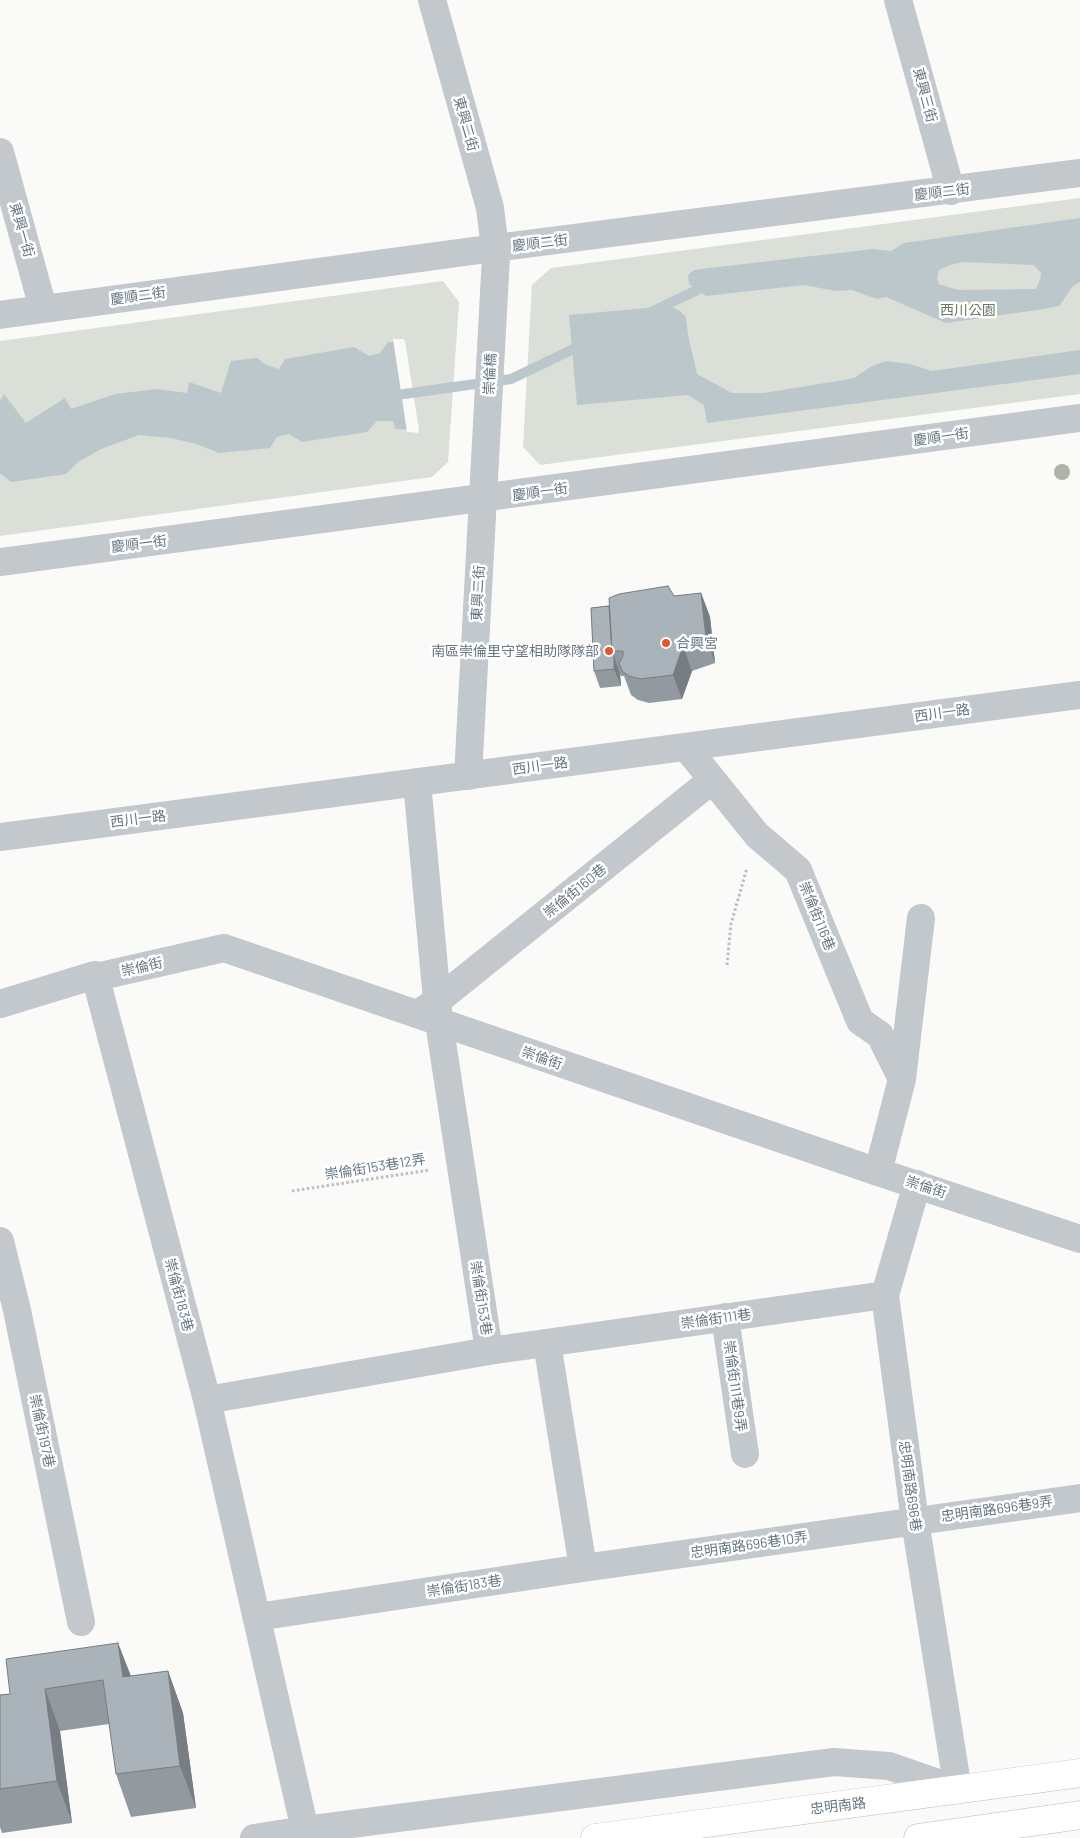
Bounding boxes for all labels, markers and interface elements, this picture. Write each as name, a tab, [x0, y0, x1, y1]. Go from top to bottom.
street label: 東興三街	[910, 66, 940, 124]
street label: 東興二街	[450, 95, 482, 153]
street label: 慶順二街	[913, 180, 971, 204]
street label: 東興一街	[6, 201, 38, 259]
street label: 慶順二街	[511, 231, 569, 255]
street label: 慶順二街	[109, 284, 167, 308]
park label: 西川公園	[940, 302, 996, 318]
street label: 崇倫橋	[481, 353, 499, 395]
street label: 慶順一街	[912, 425, 970, 449]
street label: 慶順一街	[511, 480, 569, 504]
street label: 慶順一街	[110, 532, 168, 556]
street label: 東興二街	[468, 565, 488, 621]
place label: 合興宮	[676, 635, 718, 651]
marker: 合興宮	[660, 637, 672, 649]
place label: 南區崇倫里守望相助隊隊部	[431, 643, 599, 659]
marker: 南區崇倫里守望相助隊隊部	[603, 645, 615, 657]
street label: 西川一路	[913, 701, 971, 725]
street label: 西川一路	[511, 754, 569, 778]
street label: 西川一路	[109, 807, 167, 831]
street label: 崇倫街160巷	[540, 861, 610, 921]
street label: 崇倫街116巷	[796, 879, 838, 953]
street label: 崇倫街	[120, 954, 164, 980]
street label: 崇倫街	[519, 1043, 565, 1073]
street label: 崇倫街153巷12弄	[323, 1151, 427, 1183]
street label: 崇倫街	[903, 1173, 949, 1201]
street label: 崇倫街183巷	[161, 1256, 197, 1334]
street label: 崇倫街153巷	[467, 1259, 495, 1337]
street label: 崇倫街111巷	[680, 1306, 752, 1332]
street label: 崇倫街111巷9弄	[720, 1339, 750, 1433]
street label: 崇倫街197巷	[26, 1393, 58, 1469]
street label: 忠明南路696巷	[895, 1439, 925, 1533]
street label: 忠明南路696巷9弄	[940, 1493, 1054, 1525]
street label: 忠明南路696巷10弄	[689, 1528, 809, 1562]
street label: 崇倫街183巷	[425, 1572, 503, 1600]
street label: 忠明南路	[809, 1794, 867, 1818]

